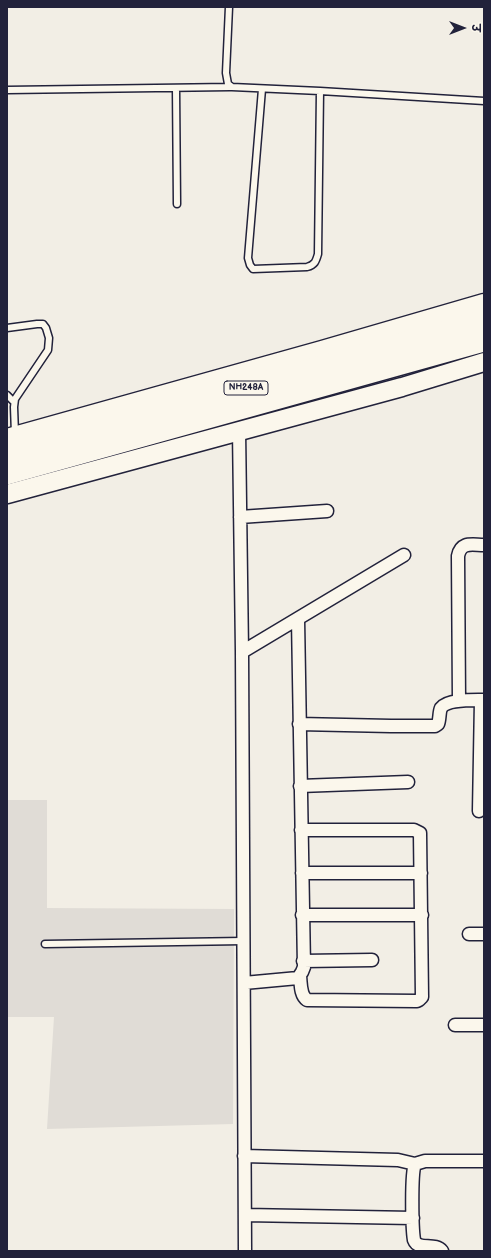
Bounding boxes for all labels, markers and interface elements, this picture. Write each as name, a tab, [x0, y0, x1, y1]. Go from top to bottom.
north arrow	[443, 8, 483, 48]
text: उ	[469, 24, 482, 32]
road number: NH248A	[224, 381, 268, 395]

